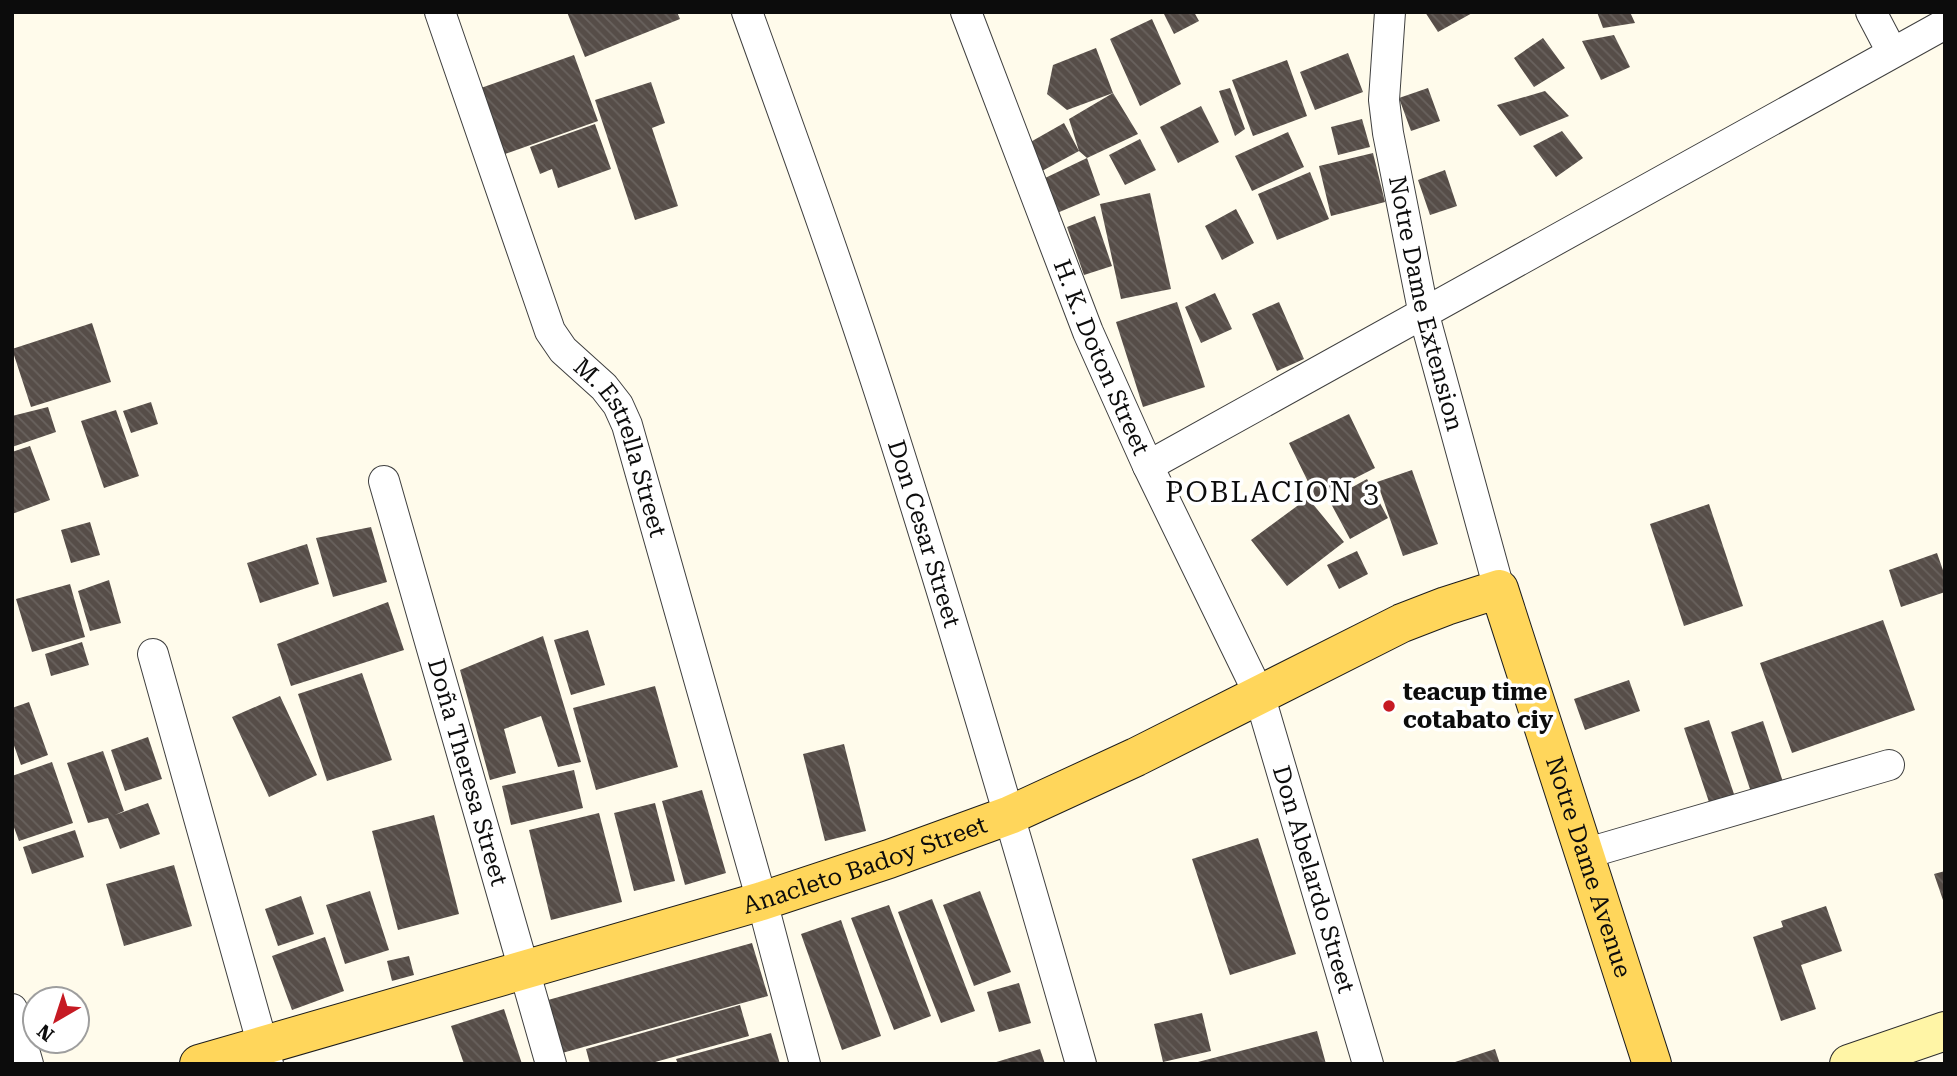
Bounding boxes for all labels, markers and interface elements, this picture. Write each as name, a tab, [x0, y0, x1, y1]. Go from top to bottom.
street label: Notre Dame Extension	[1383, 174, 1469, 434]
street label: H. K. Doton Street	[1048, 256, 1155, 460]
street label: M. Estrella Street	[568, 353, 672, 540]
street label: Don Cesar Street	[882, 437, 966, 631]
district label: POBLACION 3	[1165, 476, 1381, 509]
street label: Doña Theresa Street	[422, 656, 513, 889]
place label: teacup time cotabato ciy	[1403, 678, 1554, 734]
marker: teacup time cotabato ciy	[1381, 698, 1397, 714]
street label: Notre Dame Avenue	[1540, 753, 1637, 981]
street label: Don Abelardo Street	[1267, 762, 1360, 996]
street label: Anacleto Badoy Street	[740, 811, 991, 920]
north arrow	[21, 985, 91, 1055]
text: N	[32, 1019, 59, 1046]

